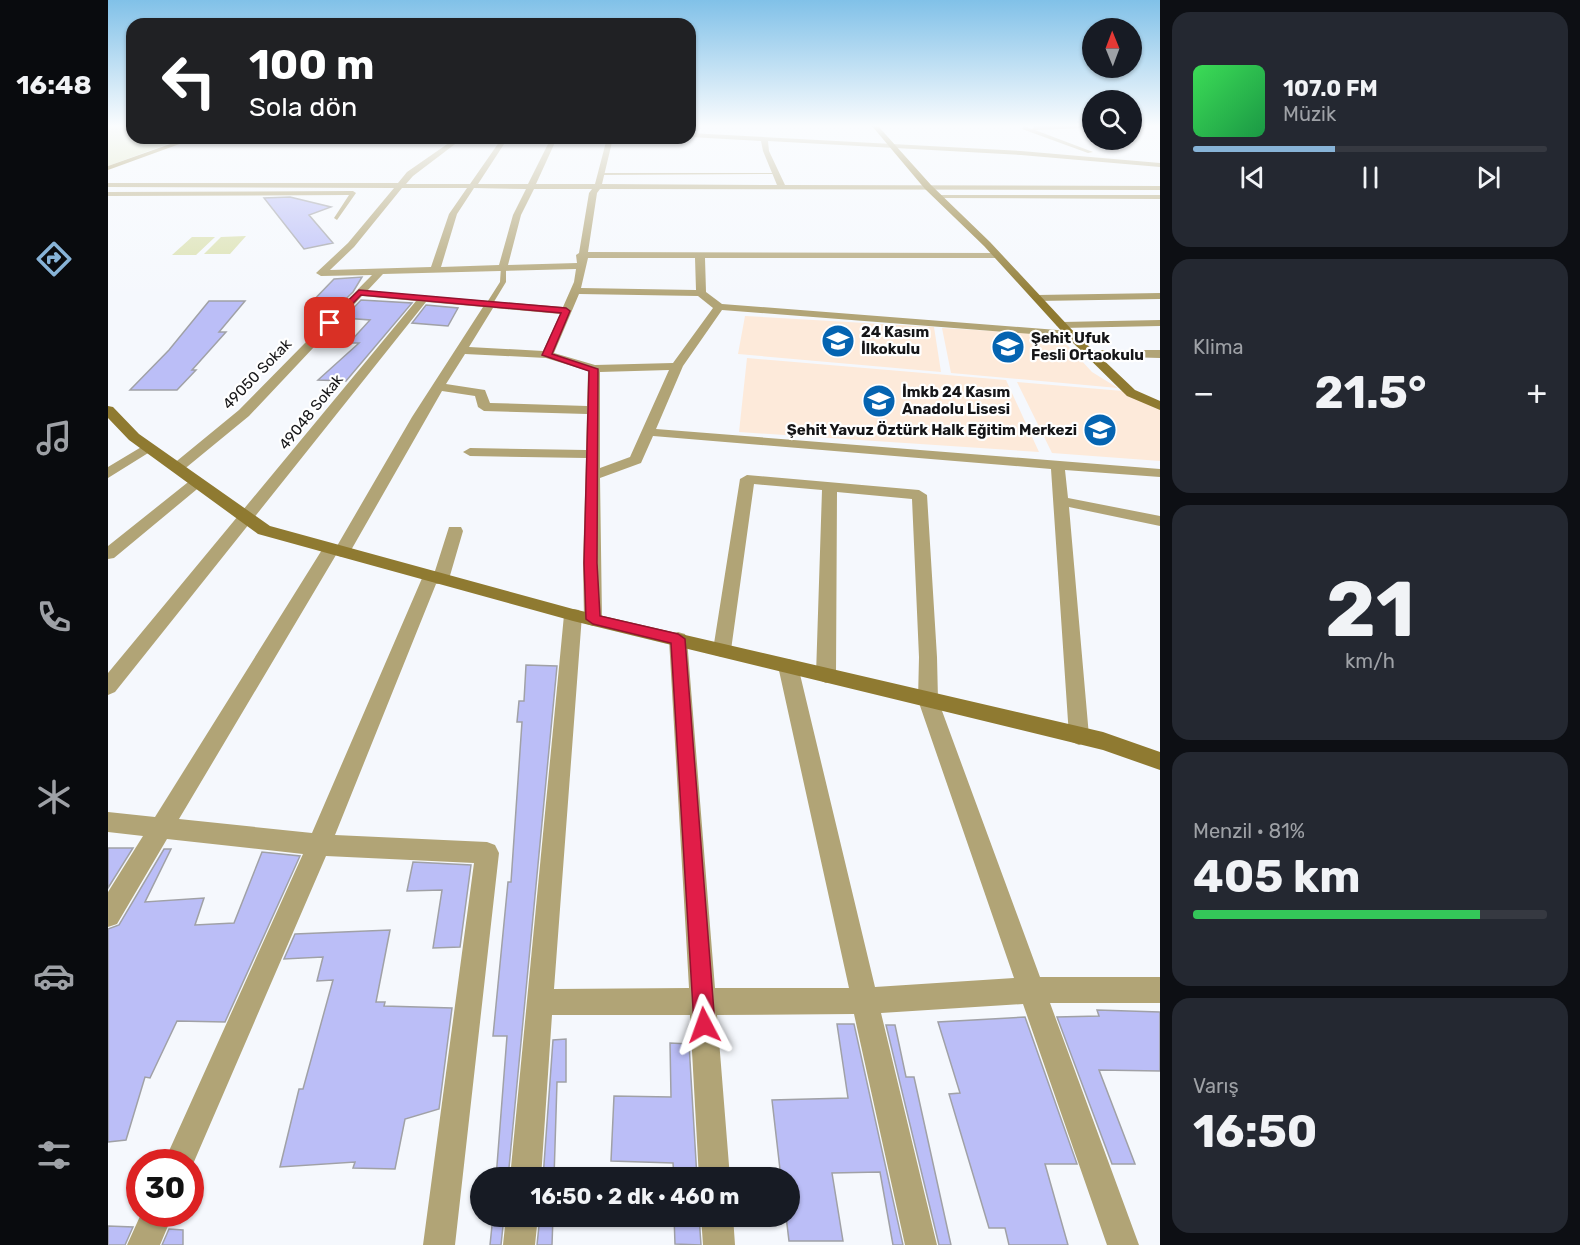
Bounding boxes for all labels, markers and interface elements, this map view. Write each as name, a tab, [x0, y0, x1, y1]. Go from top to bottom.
north arrow	[1082, 18, 1142, 78]
map controls	[1082, 18, 1142, 150]
text: 100 m	[249, 40, 374, 90]
icon: left	[150, 42, 228, 120]
text: 16:48	[16, 69, 92, 101]
text: 107.0 FM	[1283, 75, 1378, 102]
button: search	[1082, 90, 1142, 150]
text: Sola dön	[249, 91, 357, 123]
text: Müzik	[1283, 102, 1336, 126]
icon: previous	[1236, 161, 1269, 194]
icon: pause	[1354, 161, 1387, 194]
icon: next	[1472, 161, 1505, 194]
icon: directions	[33, 238, 75, 280]
pin	[304, 297, 355, 348]
icon: arrive	[313, 306, 346, 339]
school or university icon: 24 Kasım İlkokulu	[820, 323, 856, 359]
place label: 24 Kasım İlkokulu	[861, 323, 929, 358]
school or university icon: Şehit Ufuk Fesli Ortaokulu	[990, 329, 1026, 365]
place label: Şehit Ufuk Fesli Ortaokulu	[1031, 329, 1144, 364]
street label: 49050 Sokak	[219, 335, 295, 413]
text: Klima	[1193, 335, 1244, 359]
text: 21.5°	[1314, 366, 1426, 419]
street label: 49048 Sokak	[275, 371, 347, 453]
text: −	[1193, 373, 1214, 412]
text: +	[1526, 373, 1547, 412]
school or university icon: İmkb 24 Kasım Anadolu Lisesi	[861, 383, 897, 419]
place label: İmkb 24 Kasım Anadolu Lisesi	[902, 383, 1010, 418]
school or university icon: Şehit Yavuz Öztürk Halk Eğitim Merkezi	[1082, 412, 1118, 448]
icon: music	[33, 417, 75, 459]
place label: Şehit Yavuz Öztürk Halk Eğitim Merkezi	[787, 421, 1077, 439]
text: 21	[1325, 563, 1415, 656]
icon: phone	[33, 596, 75, 638]
text: km/h	[1345, 649, 1395, 673]
icon: climate	[33, 776, 75, 818]
text: Menzil · 81%	[1193, 819, 1305, 843]
text: 405 km	[1193, 850, 1361, 903]
icon: car	[33, 955, 75, 997]
position arrow	[672, 993, 736, 1057]
text: Varış	[1193, 1074, 1239, 1098]
text: 16:50	[1193, 1105, 1317, 1158]
icon: filters	[33, 1134, 75, 1176]
speed limit sign: 30	[126, 1149, 204, 1227]
text: 16:50 · 2 dk · 460 m	[531, 1183, 739, 1210]

